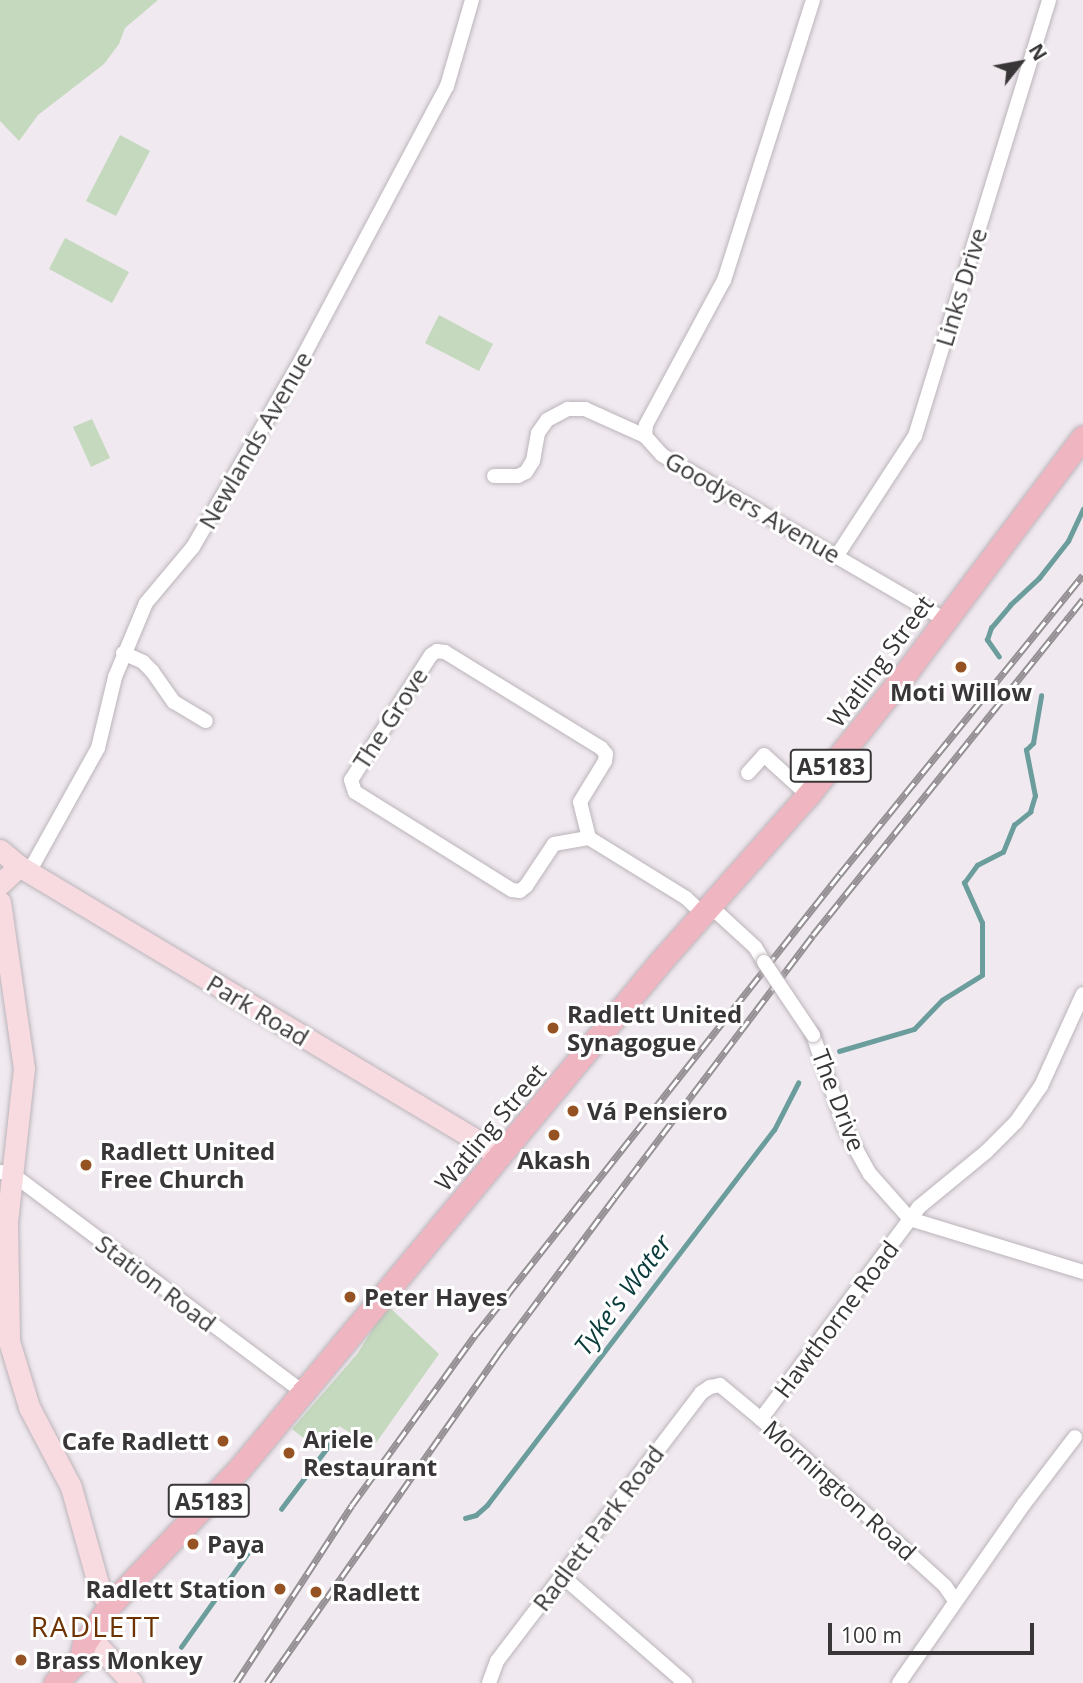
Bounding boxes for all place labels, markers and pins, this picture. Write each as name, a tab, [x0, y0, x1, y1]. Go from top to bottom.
marker: Moti Willow	[953, 659, 969, 675]
place label: Moti Willow	[890, 678, 1032, 706]
place label: Radlett United Synagogue	[567, 1000, 742, 1056]
marker: Radlett United Synagogue	[545, 1020, 561, 1036]
place label: Vá Pensiero	[587, 1097, 728, 1125]
marker: Vá Pensiero	[565, 1103, 581, 1119]
marker: Akash	[546, 1127, 562, 1143]
place label: Radlett United Free Church	[100, 1137, 275, 1193]
place label: Akash	[517, 1146, 591, 1174]
marker: Radlett United Free Church	[78, 1157, 94, 1173]
place label: Peter Hayes	[364, 1283, 508, 1311]
marker: Peter Hayes	[342, 1289, 358, 1305]
place label: Ariele Restaurant	[303, 1425, 437, 1481]
place label: Cafe Radlett	[62, 1427, 209, 1455]
marker: Cafe Radlett	[215, 1433, 231, 1449]
marker: Ariele Restaurant	[281, 1445, 297, 1461]
place label: Paya	[207, 1530, 265, 1558]
marker: Paya	[185, 1536, 201, 1552]
place label: Radlett Station	[85, 1575, 266, 1603]
place label: Radlett	[332, 1578, 420, 1606]
marker: Radlett Station	[272, 1581, 288, 1597]
marker: Radlett	[306, 1582, 326, 1602]
place label: Brass Monkey	[35, 1646, 203, 1674]
marker: Brass Monkey	[13, 1652, 29, 1668]

